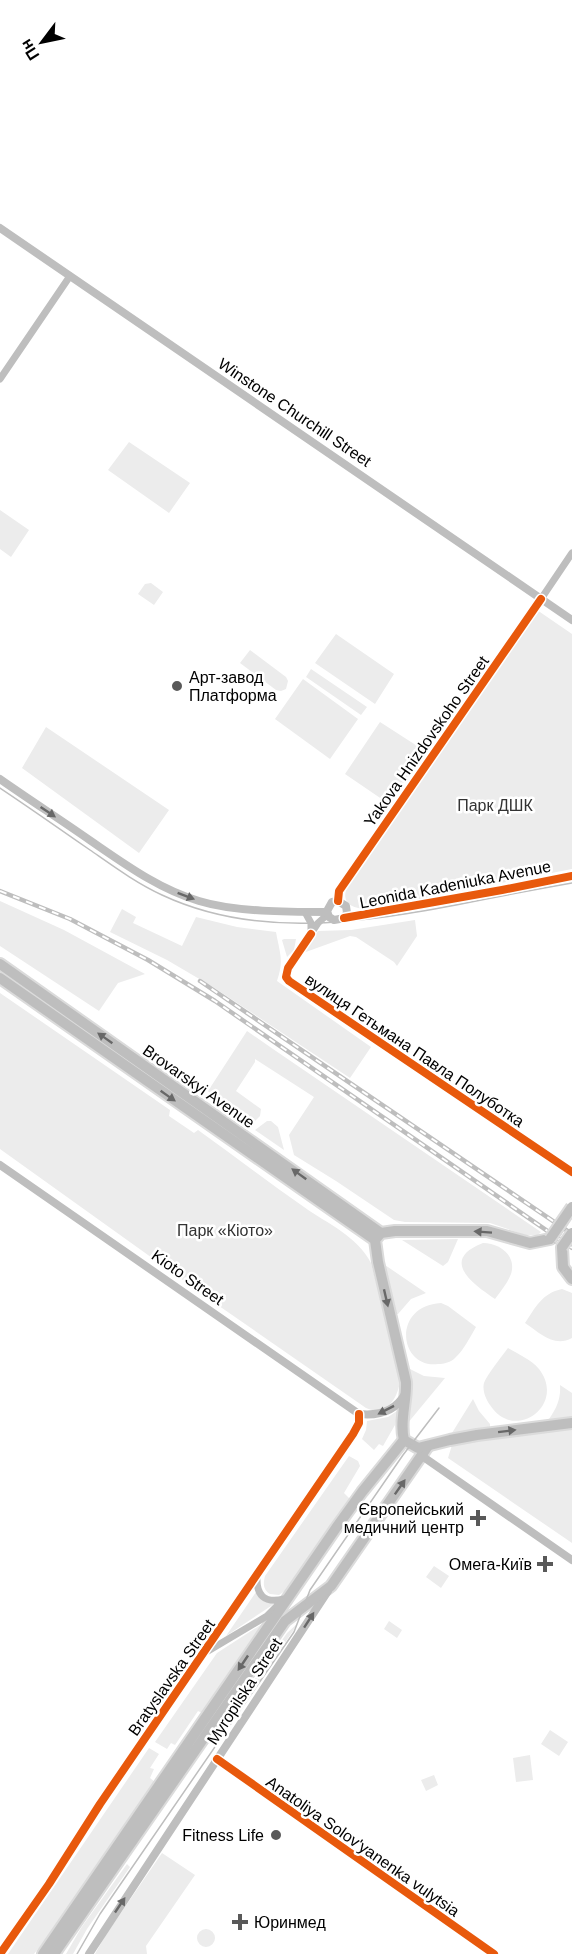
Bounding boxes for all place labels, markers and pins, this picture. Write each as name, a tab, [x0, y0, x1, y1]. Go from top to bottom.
place label: Арт-завод Платформа	[189, 669, 277, 704]
marker: Арт-завод Платформа	[170, 679, 184, 693]
place label: Європейський медичний центр	[344, 1501, 464, 1536]
marker: Європейський медичний центр	[469, 1509, 487, 1527]
marker: Омега-Київ	[536, 1555, 554, 1573]
place label: Омега-Київ	[449, 1556, 532, 1573]
place label: Fitness Life	[182, 1827, 264, 1844]
marker: Fitness Life	[269, 1828, 283, 1842]
marker: Юринмед	[231, 1913, 249, 1931]
place label: Юринмед	[254, 1914, 326, 1931]

